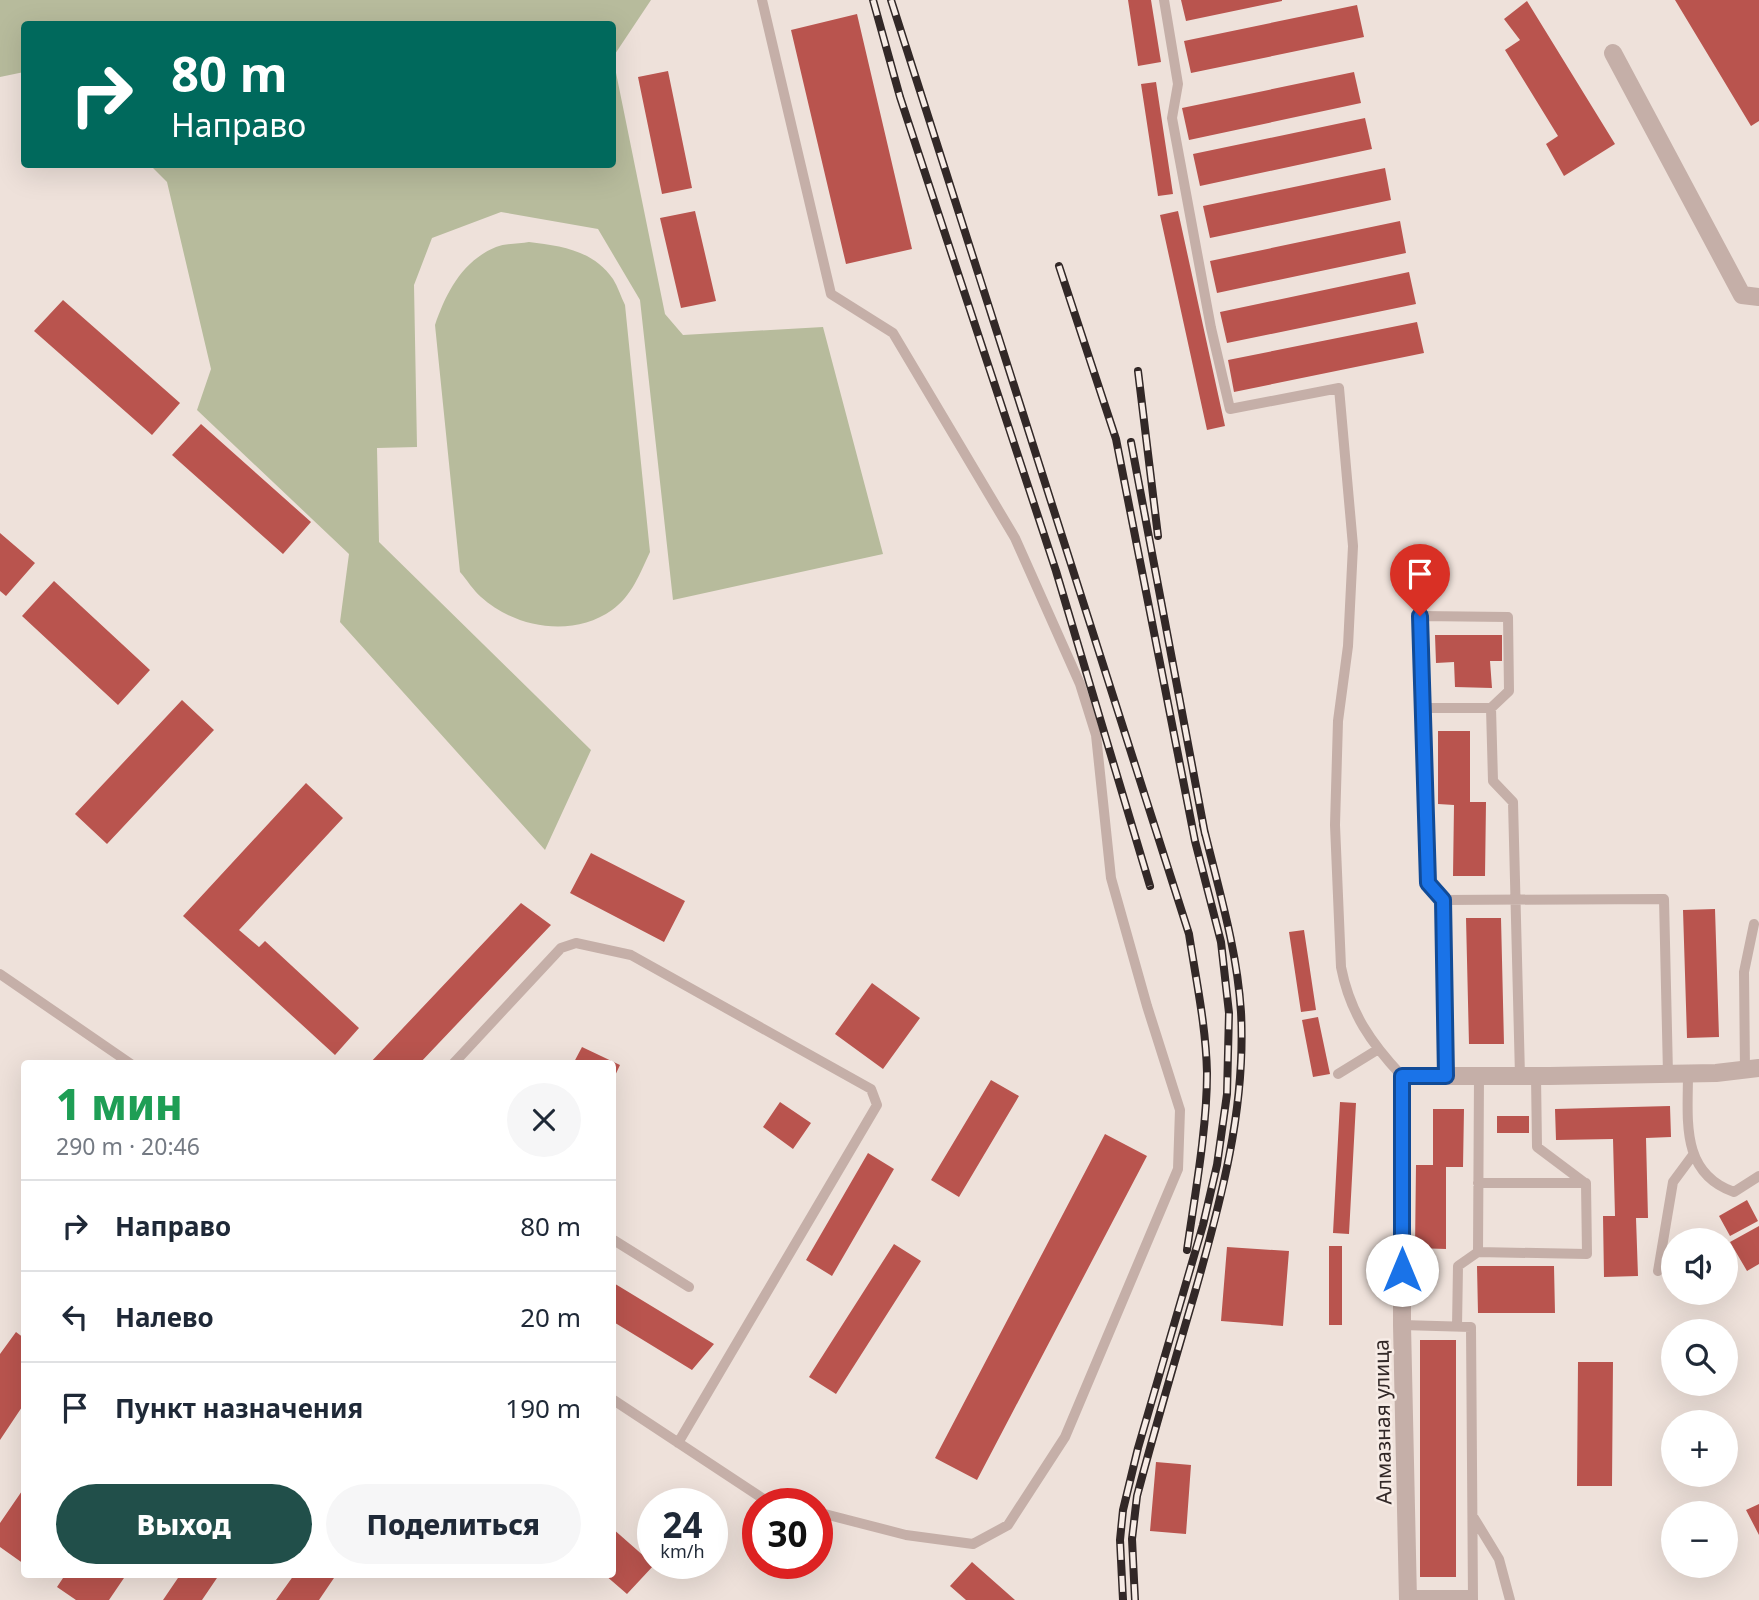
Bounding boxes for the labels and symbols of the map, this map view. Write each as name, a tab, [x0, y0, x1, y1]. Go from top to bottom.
pin	[1390, 544, 1450, 616]
position arrow	[1365, 1233, 1439, 1307]
street label: Алмазная улица	[1367, 1339, 1397, 1505]
speed limit sign: 30	[742, 1488, 833, 1579]

